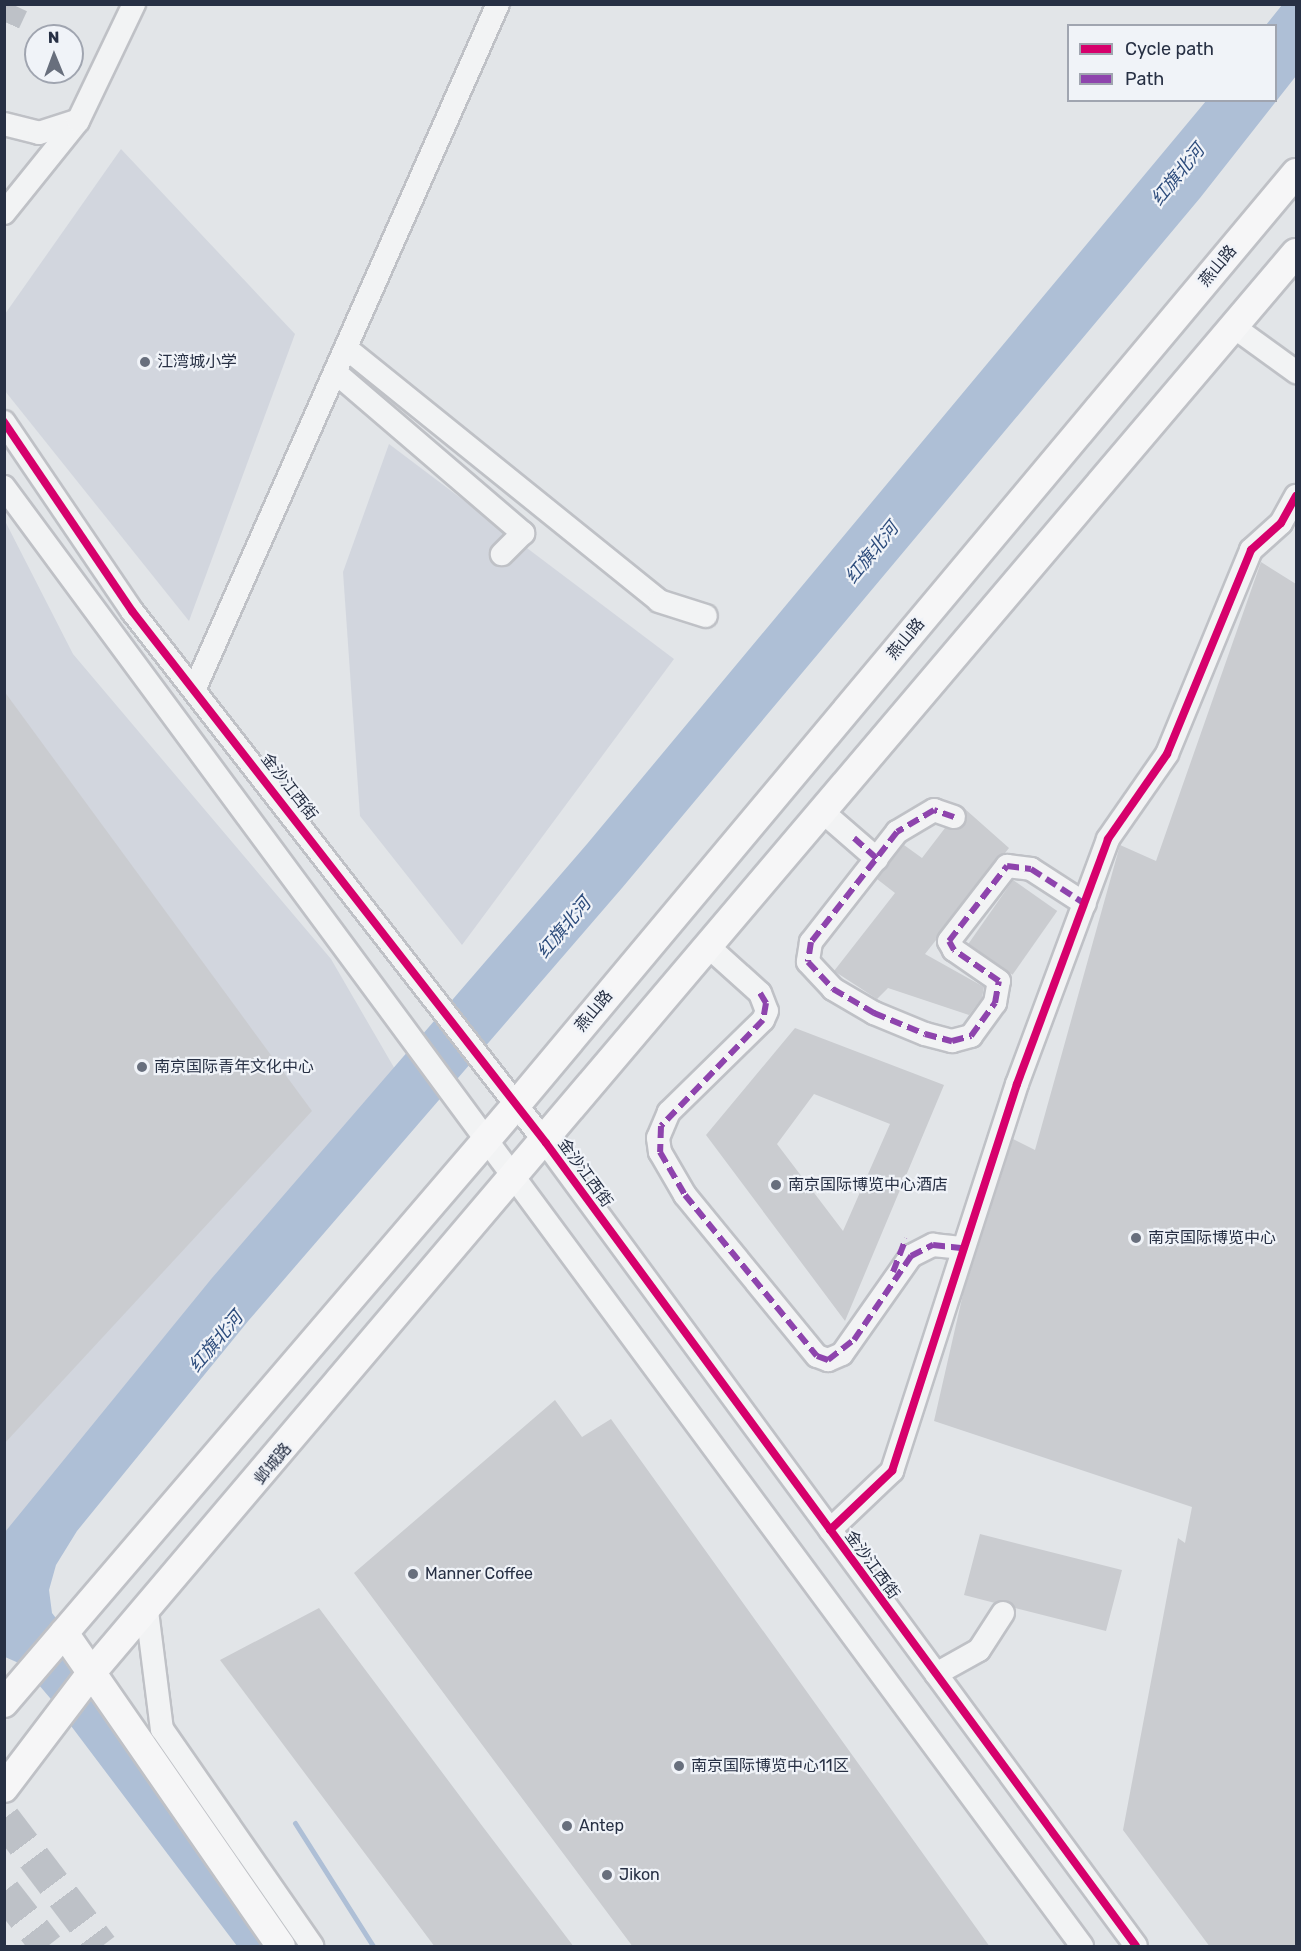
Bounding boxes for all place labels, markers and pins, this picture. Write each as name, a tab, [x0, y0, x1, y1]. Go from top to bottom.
place label: 江湾城小学	[157, 352, 237, 372]
marker: 江湾城小学	[138, 355, 152, 369]
place label: 南京国际青年文化中心	[154, 1057, 314, 1077]
marker: 南京国际青年文化中心	[135, 1060, 149, 1074]
place label: 南京国际博览中心酒店	[788, 1175, 948, 1195]
marker: 南京国际博览中心酒店	[769, 1178, 783, 1192]
place label: 南京国际博览中心	[1148, 1228, 1276, 1248]
marker: 南京国际博览中心	[1129, 1231, 1143, 1245]
place label: Manner Coffee	[425, 1564, 533, 1584]
marker: Manner Coffee	[406, 1567, 420, 1581]
place label: 南京国际博览中心11区	[691, 1756, 849, 1776]
marker: 南京国际博览中心11区	[672, 1759, 686, 1773]
place label: Antep	[579, 1816, 624, 1836]
marker: Antep	[560, 1819, 574, 1833]
place label: Jikon	[619, 1865, 660, 1885]
marker: Jikon	[600, 1868, 614, 1882]

